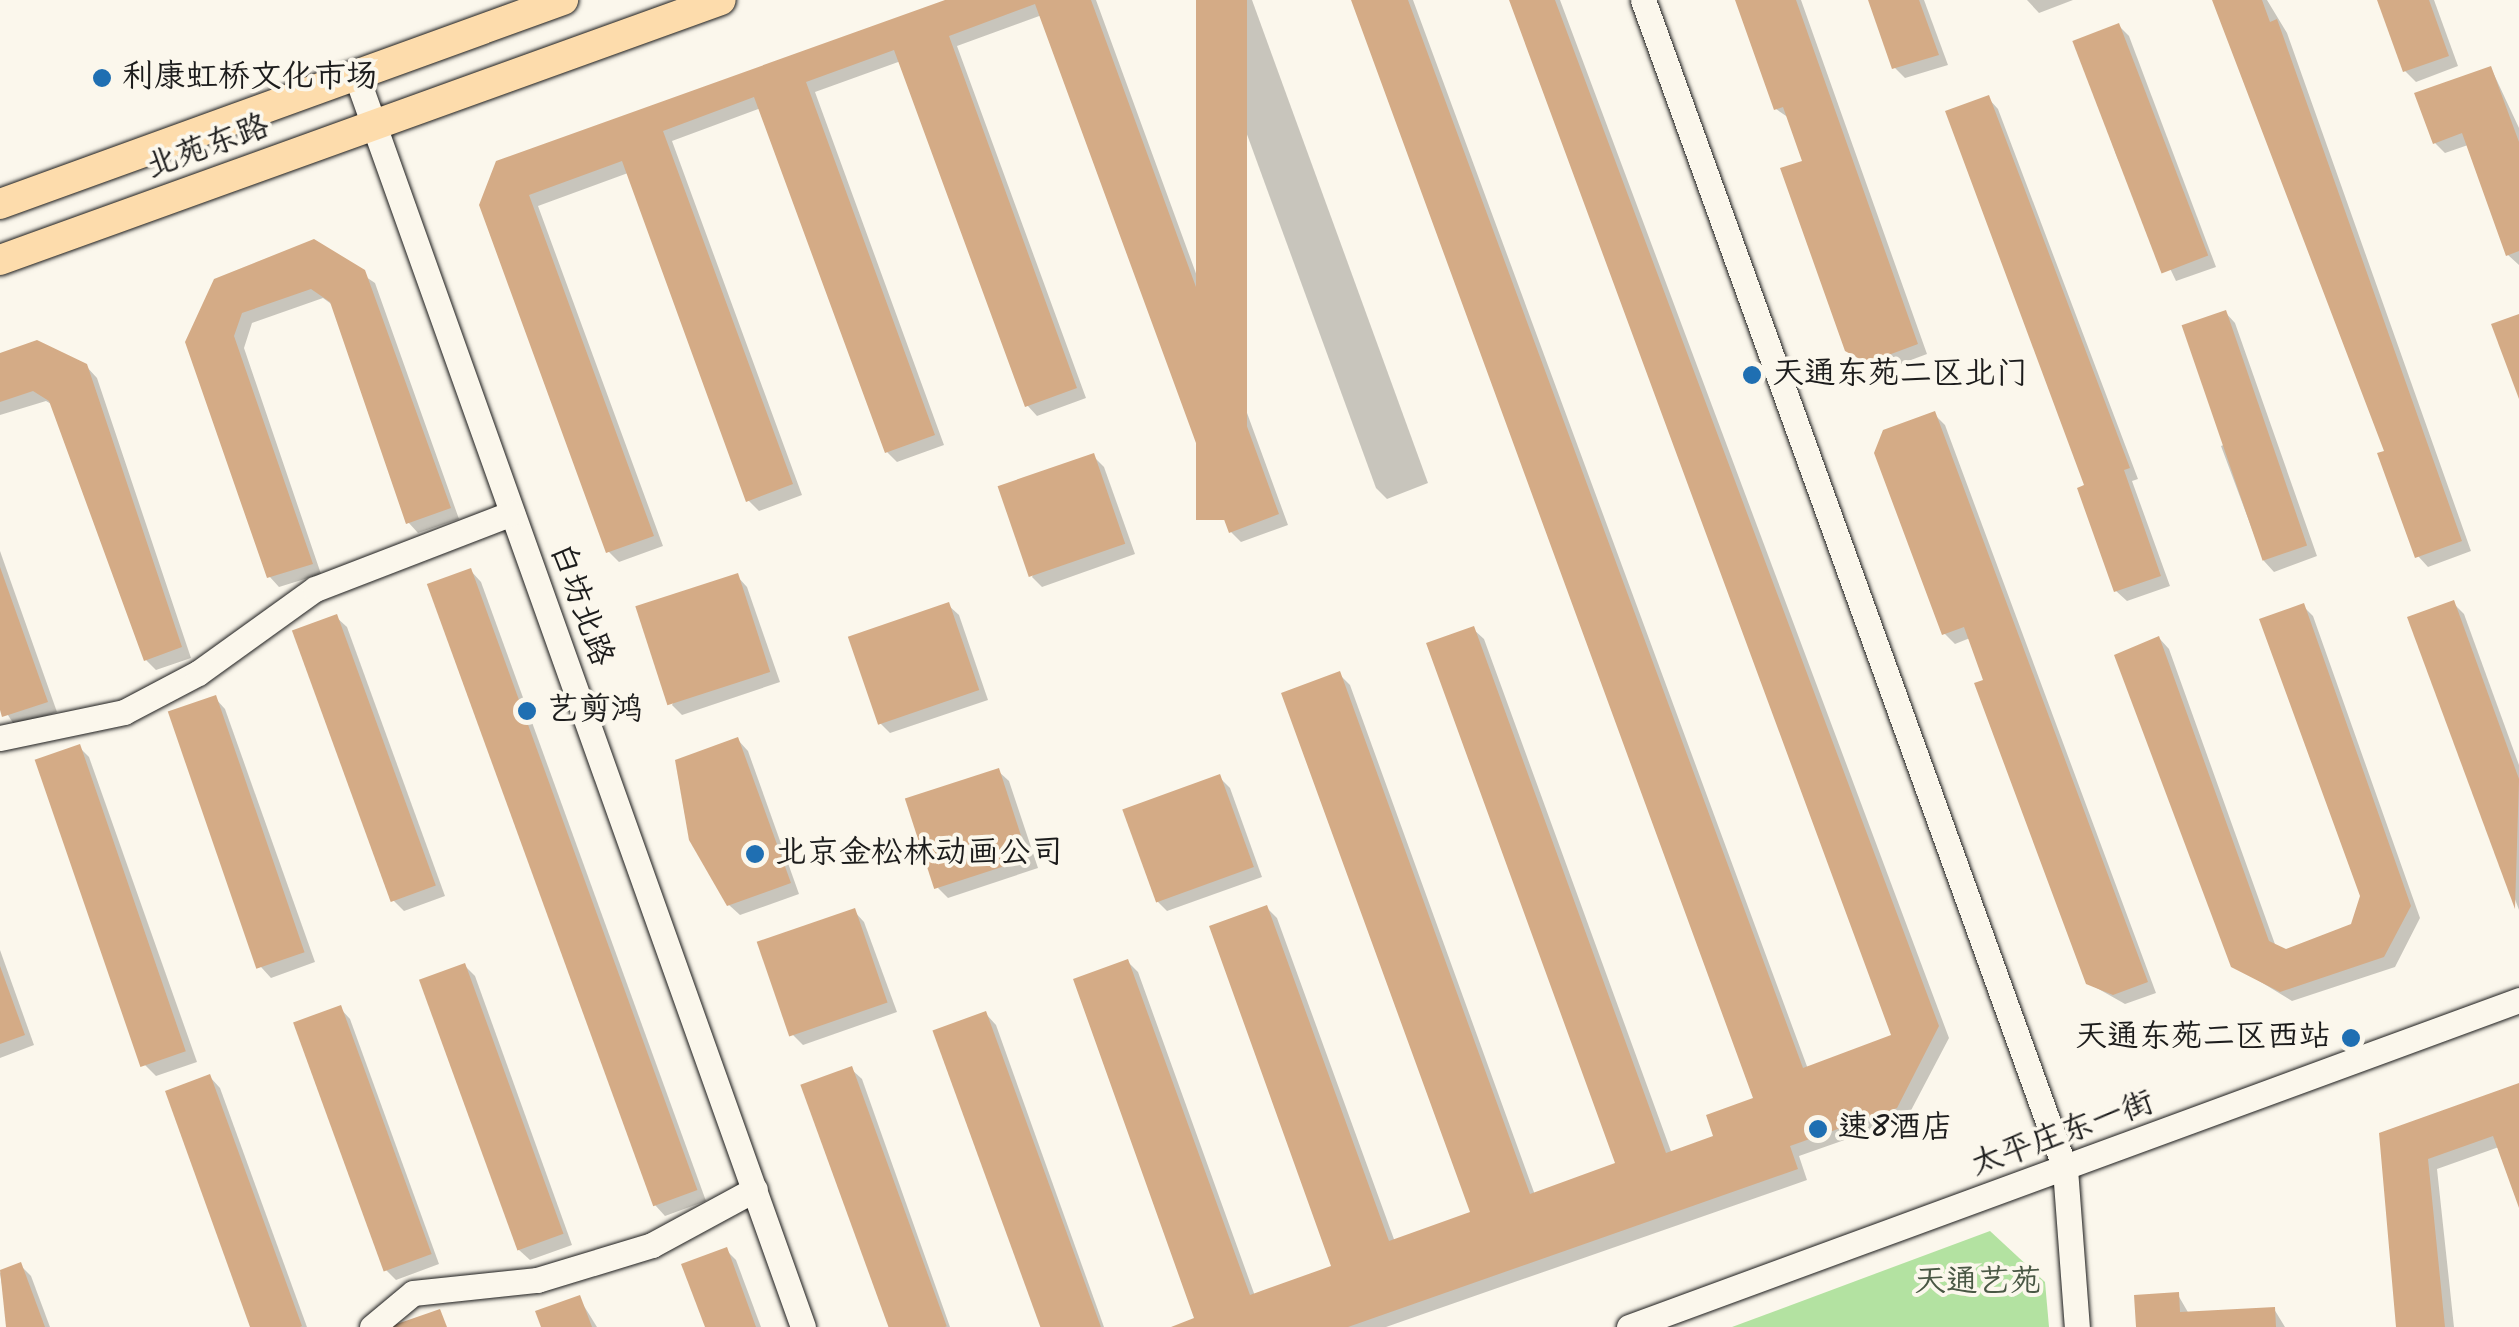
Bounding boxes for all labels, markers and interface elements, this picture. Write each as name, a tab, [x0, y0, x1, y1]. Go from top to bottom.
place label: 利康虹桥文化市场	[122, 59, 378, 97]
marker: 利康虹桥文化市场	[91, 67, 113, 89]
street label: 北苑东路	[141, 108, 275, 188]
place label: 天通东苑二区北门	[1772, 356, 2028, 394]
marker: 天通东苑二区北门	[1741, 364, 1763, 386]
street label: 白坊北路	[540, 538, 620, 672]
place label: 艺剪鸿	[547, 692, 643, 730]
marker: 艺剪鸿	[516, 700, 538, 722]
place label: 北京金松林动画公司	[775, 835, 1063, 873]
marker: 北京金松林动画公司	[744, 843, 766, 865]
place label: 天通东苑二区西站	[2075, 1019, 2331, 1057]
marker: 天通东苑二区西站	[2340, 1027, 2362, 1049]
street label: 太平庄东一街	[1966, 1084, 2160, 1186]
place label: 速8酒店	[1838, 1110, 1953, 1148]
marker: 速8酒店	[1807, 1118, 1829, 1140]
park label: 天通艺苑	[1914, 1264, 2042, 1302]

